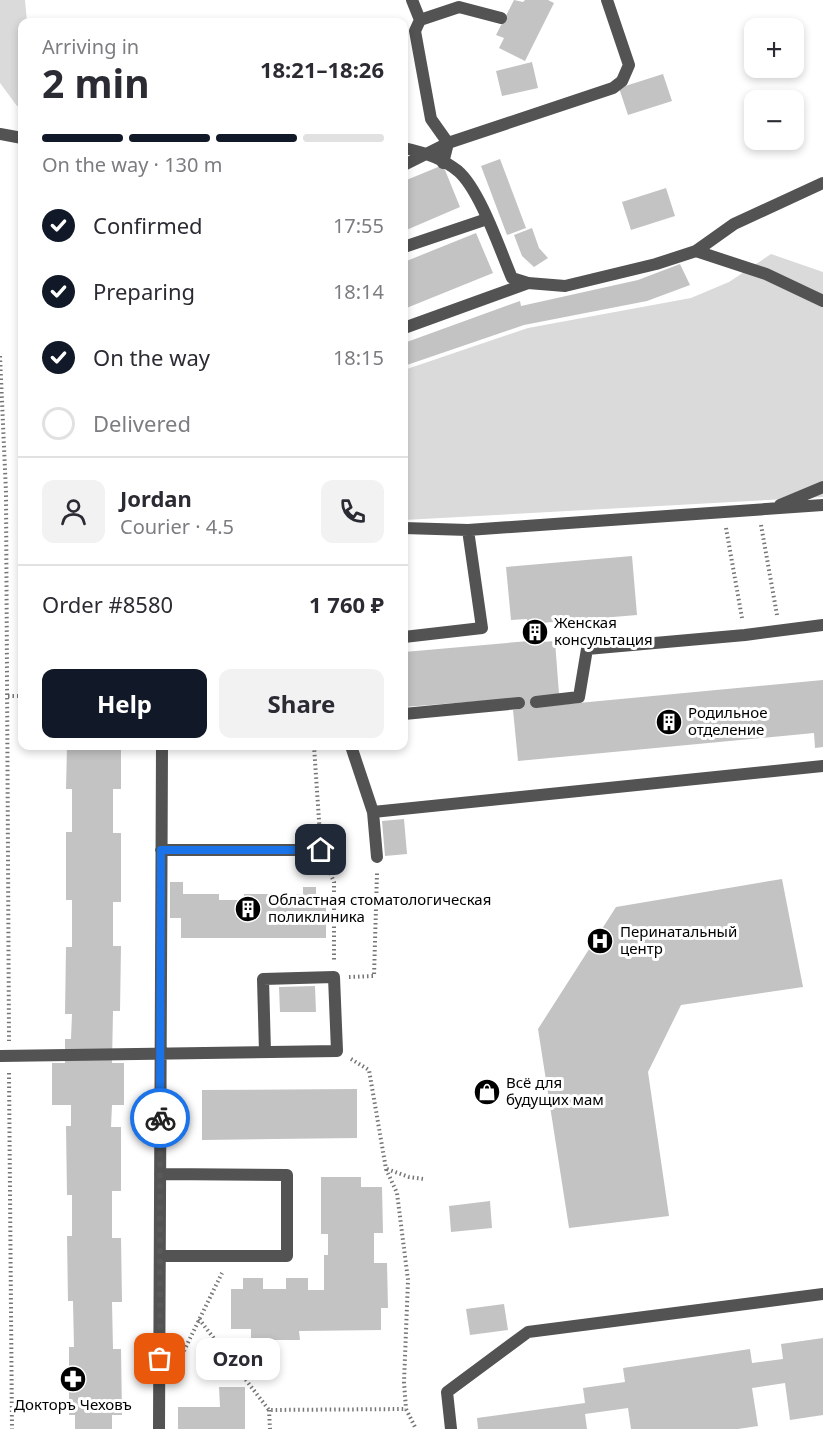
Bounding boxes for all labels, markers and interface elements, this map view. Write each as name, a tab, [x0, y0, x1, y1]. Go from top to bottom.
map controls	[744, 18, 804, 150]
button: +	[744, 18, 804, 78]
text: Arriving in	[42, 33, 139, 60]
text: 18:21–18:26	[260, 54, 384, 84]
text: 2 min	[42, 56, 149, 109]
button: −	[744, 90, 804, 150]
text: On the way · 130 m	[42, 151, 222, 178]
icon: check	[42, 209, 75, 242]
text: Confirmed	[93, 210, 203, 240]
text: 17:55	[333, 212, 384, 239]
icon: check	[42, 275, 75, 308]
text: Preparing	[93, 276, 195, 306]
text: 18:14	[333, 278, 384, 305]
icon: check	[42, 341, 75, 374]
text: On the way	[93, 342, 210, 372]
text: 18:15	[333, 344, 384, 371]
text: Delivered	[93, 408, 191, 438]
button: person	[42, 480, 105, 543]
button: phone	[321, 480, 384, 543]
text: Jordan	[120, 483, 192, 513]
text: Courier · 4.5	[120, 513, 234, 540]
text: Order #8580	[42, 589, 173, 619]
text: 1 760 ₽	[309, 589, 384, 619]
place label: Женская консультация	[554, 612, 653, 649]
building icon: Женская консультация	[520, 617, 550, 647]
button: Help	[42, 669, 207, 738]
button: Share	[219, 669, 384, 738]
place label: Родильное отделение	[688, 702, 767, 739]
building icon: Родильное отделение	[654, 707, 684, 737]
pin	[295, 824, 346, 875]
icon: home	[304, 833, 337, 866]
place label: Областная стоматологическая поликлиника	[268, 889, 491, 926]
building icon: Областная стоматологическая поликлиника	[233, 894, 263, 924]
place label: Перинатальный центр	[620, 921, 737, 958]
hospital icon: Перинатальный центр	[585, 926, 615, 956]
place label: Всё для будущих мам	[506, 1072, 604, 1109]
shop icon: Всё для будущих мам	[472, 1077, 502, 1107]
courier	[130, 1088, 190, 1148]
icon: bike	[144, 1102, 177, 1135]
pin	[134, 1333, 185, 1384]
callout: Ozon	[196, 1338, 280, 1380]
icon: bag	[143, 1342, 176, 1375]
text: Ozon	[212, 1345, 264, 1372]
pharmacy icon: Докторъ Чеховъ	[58, 1364, 88, 1394]
place label: Докторъ Чеховъ	[14, 1394, 132, 1414]

